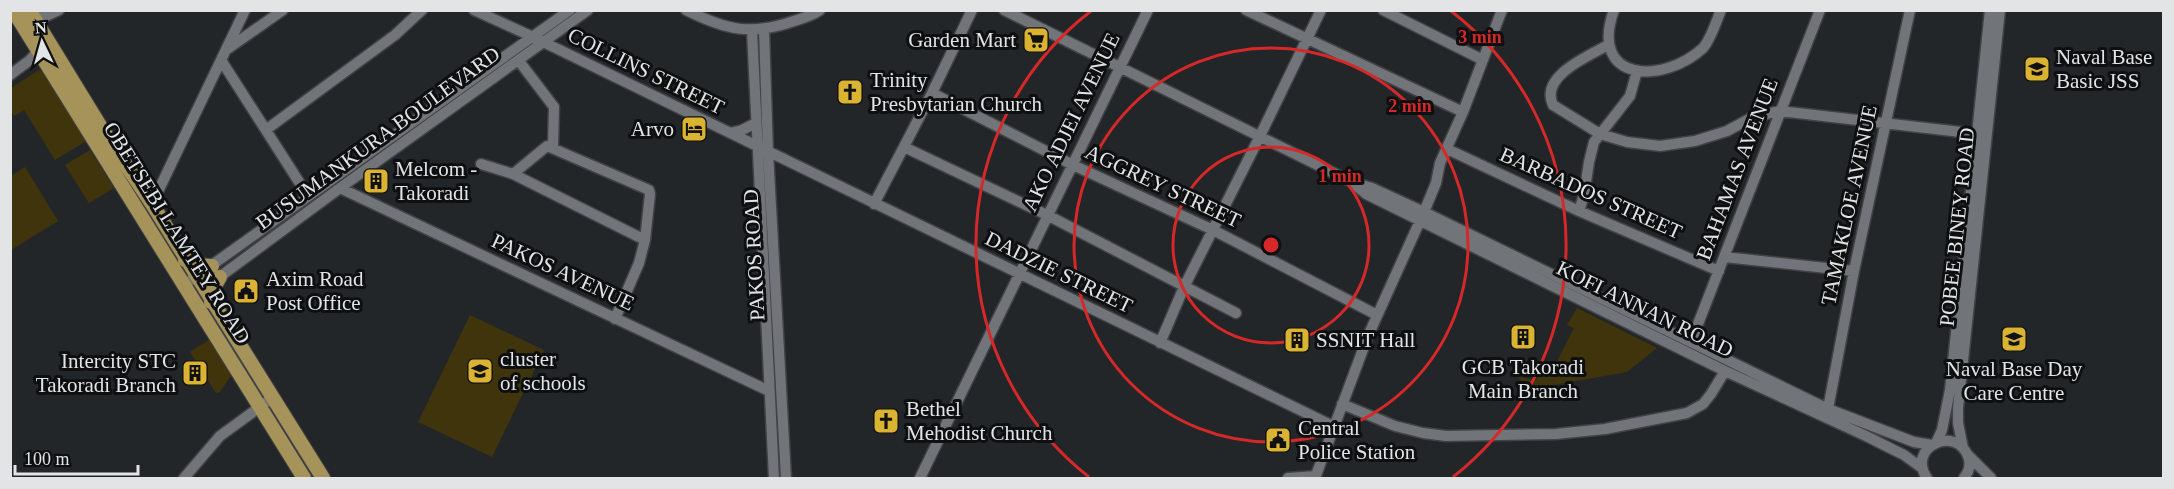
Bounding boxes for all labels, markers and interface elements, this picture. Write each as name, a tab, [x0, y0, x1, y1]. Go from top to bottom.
north arrow	[12, 12, 72, 72]
text: N	[34, 19, 48, 37]
street label: COLLINS STREET	[564, 23, 728, 119]
supermarket icon: Garden Mart	[1021, 25, 1051, 55]
text: 3 min	[1458, 27, 1502, 47]
place label: Garden Mart	[908, 28, 1016, 52]
street label: AKO ADJEI AVENUE	[1017, 29, 1125, 215]
street label: BUSUMANKURA BOULEVARD	[251, 41, 505, 235]
place label: Naval Base Basic JSS	[2056, 45, 2152, 93]
school or university icon: Naval Base Basic JSS	[2022, 54, 2052, 84]
place label: Trinity Presbytarian Church	[870, 68, 1043, 116]
street label: BAHAMAS AVENUE	[1691, 75, 1783, 263]
church icon: Trinity Presbytarian Church	[835, 77, 865, 107]
text: 2 min	[1388, 96, 1432, 116]
street label: TAMAKLOE AVENUE	[1816, 103, 1882, 307]
hotel icon: Arvo	[679, 114, 709, 144]
place label: Arvo	[631, 117, 674, 141]
street label: OBETSEBI LAMTEY ROAD	[99, 118, 255, 348]
street label: POBEE BINEY ROAD	[1935, 126, 1979, 328]
street label: AGGREY STREET	[1081, 139, 1245, 233]
street label: BARBADOS STREET	[1496, 142, 1686, 244]
place label: Melcom - Takoradi	[395, 157, 477, 205]
building icon: Melcom - Takoradi	[361, 166, 391, 196]
text: 1 min	[1318, 166, 1362, 186]
street label: PAKOS ROAD	[739, 189, 769, 321]
street label: DADZIE STREET	[982, 226, 1136, 318]
street label: PAKOS AVENUE	[488, 228, 638, 316]
centre of rings	[1261, 235, 1281, 255]
street label: KOFI ANNAN ROAD	[1553, 256, 1737, 362]
place label: Axim Road Post Office	[266, 267, 364, 315]
public building icon: Axim Road Post Office	[231, 276, 261, 306]
building icon: GCB Takoradi Main Branch	[1508, 322, 1538, 352]
school or university icon: Naval Base Day Care Centre	[1999, 324, 2029, 354]
building icon: SSNIT Hall	[1282, 325, 1312, 355]
place label: SSNIT Hall	[1316, 328, 1416, 352]
place label: cluster of schools	[500, 347, 586, 395]
place label: Intercity STC Takoradi Branch	[36, 349, 176, 397]
place label: GCB Takoradi Main Branch	[1462, 355, 1584, 403]
school or university icon: cluster of schools	[465, 356, 495, 386]
place label: Naval Base Day Care Centre	[1946, 357, 2083, 405]
building icon: Intercity STC Takoradi Branch	[180, 358, 210, 388]
place label: Bethel Mehodist Church	[906, 397, 1053, 445]
church icon: Bethel Mehodist Church	[871, 406, 901, 436]
place label: Central Police Station	[1298, 416, 1416, 464]
public building icon: Central Police Station	[1263, 425, 1293, 455]
scale bar	[15, 438, 138, 476]
text: 100 m	[24, 449, 70, 469]

